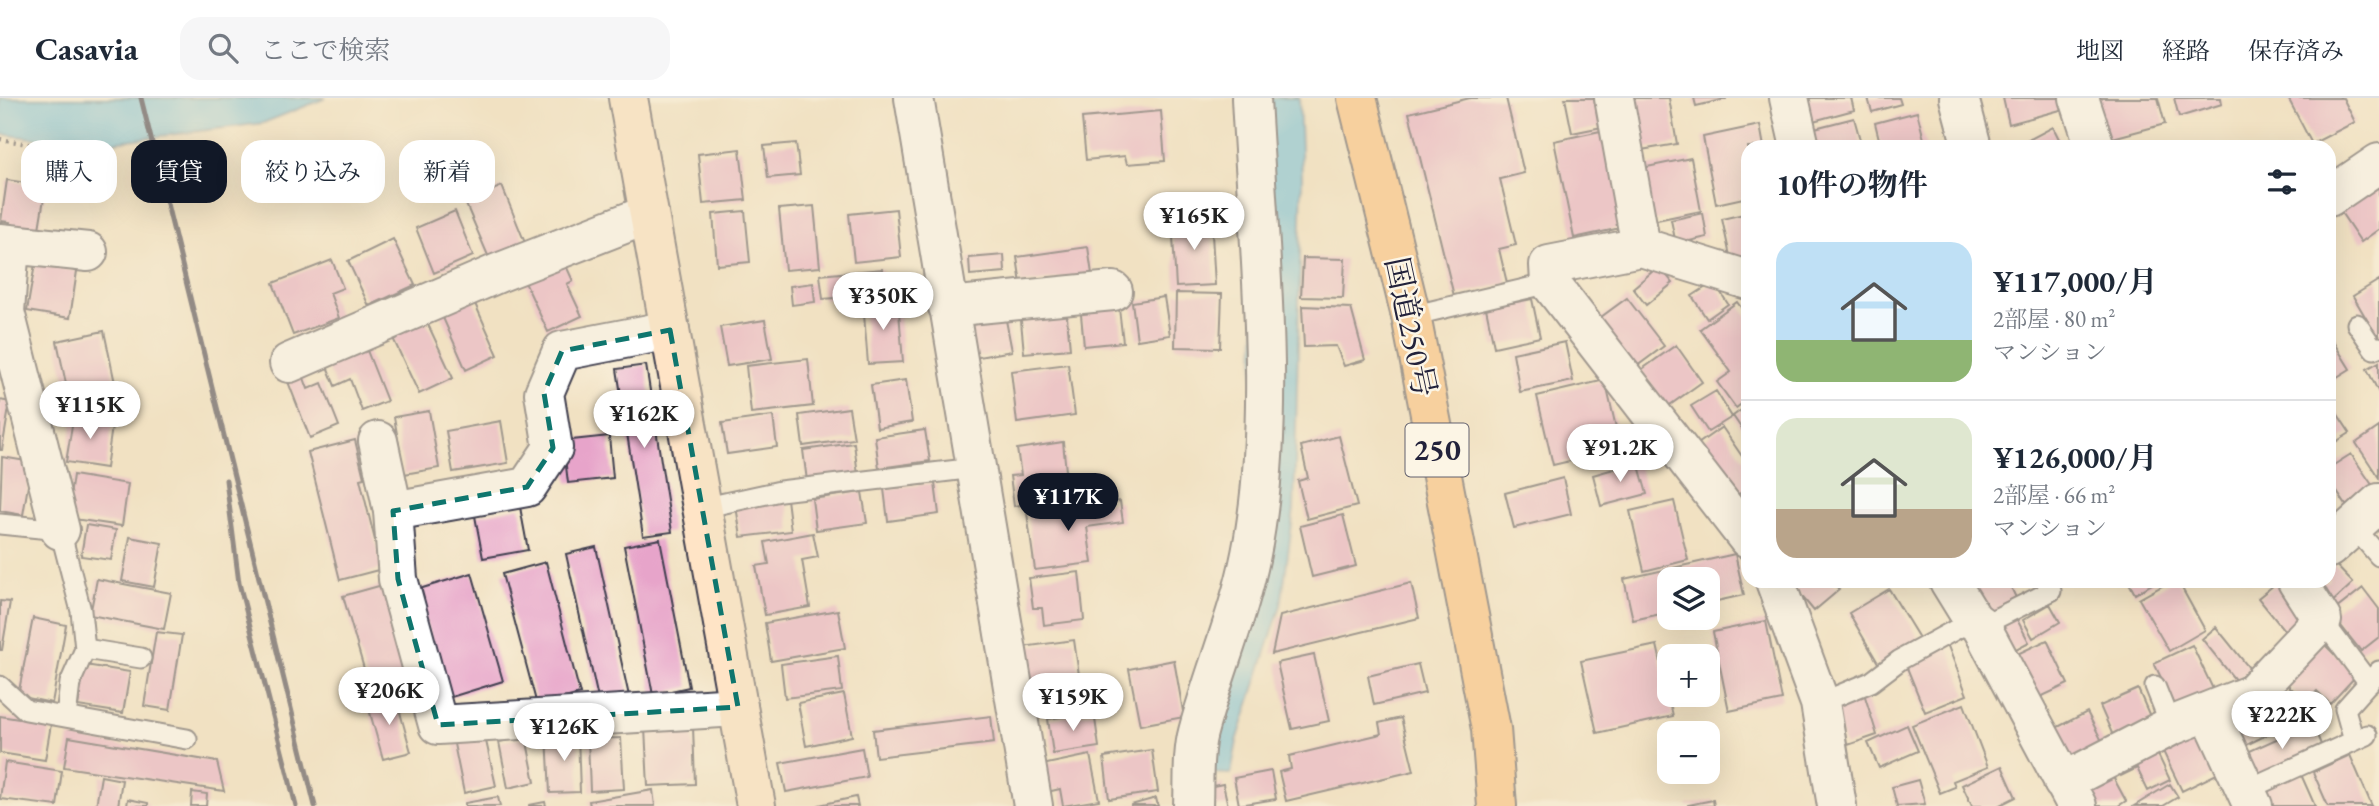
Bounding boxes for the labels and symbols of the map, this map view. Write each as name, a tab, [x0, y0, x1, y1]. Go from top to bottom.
pin: ¥165K	[1145, 192, 1243, 252]
street label: 国道250号	[1376, 253, 1446, 401]
pin: ¥350K	[834, 272, 932, 332]
pin: ¥115K	[41, 382, 139, 441]
pin: ¥162K	[595, 390, 693, 450]
road number: 250	[1406, 424, 1468, 476]
pin: ¥91.2K	[1563, 424, 1677, 484]
pin: ¥117K	[1019, 474, 1117, 533]
pin: ¥206K	[340, 668, 438, 727]
pin: ¥159K	[1024, 674, 1122, 733]
pin: ¥222K	[2233, 692, 2331, 751]
pin: ¥126K	[515, 704, 613, 763]

